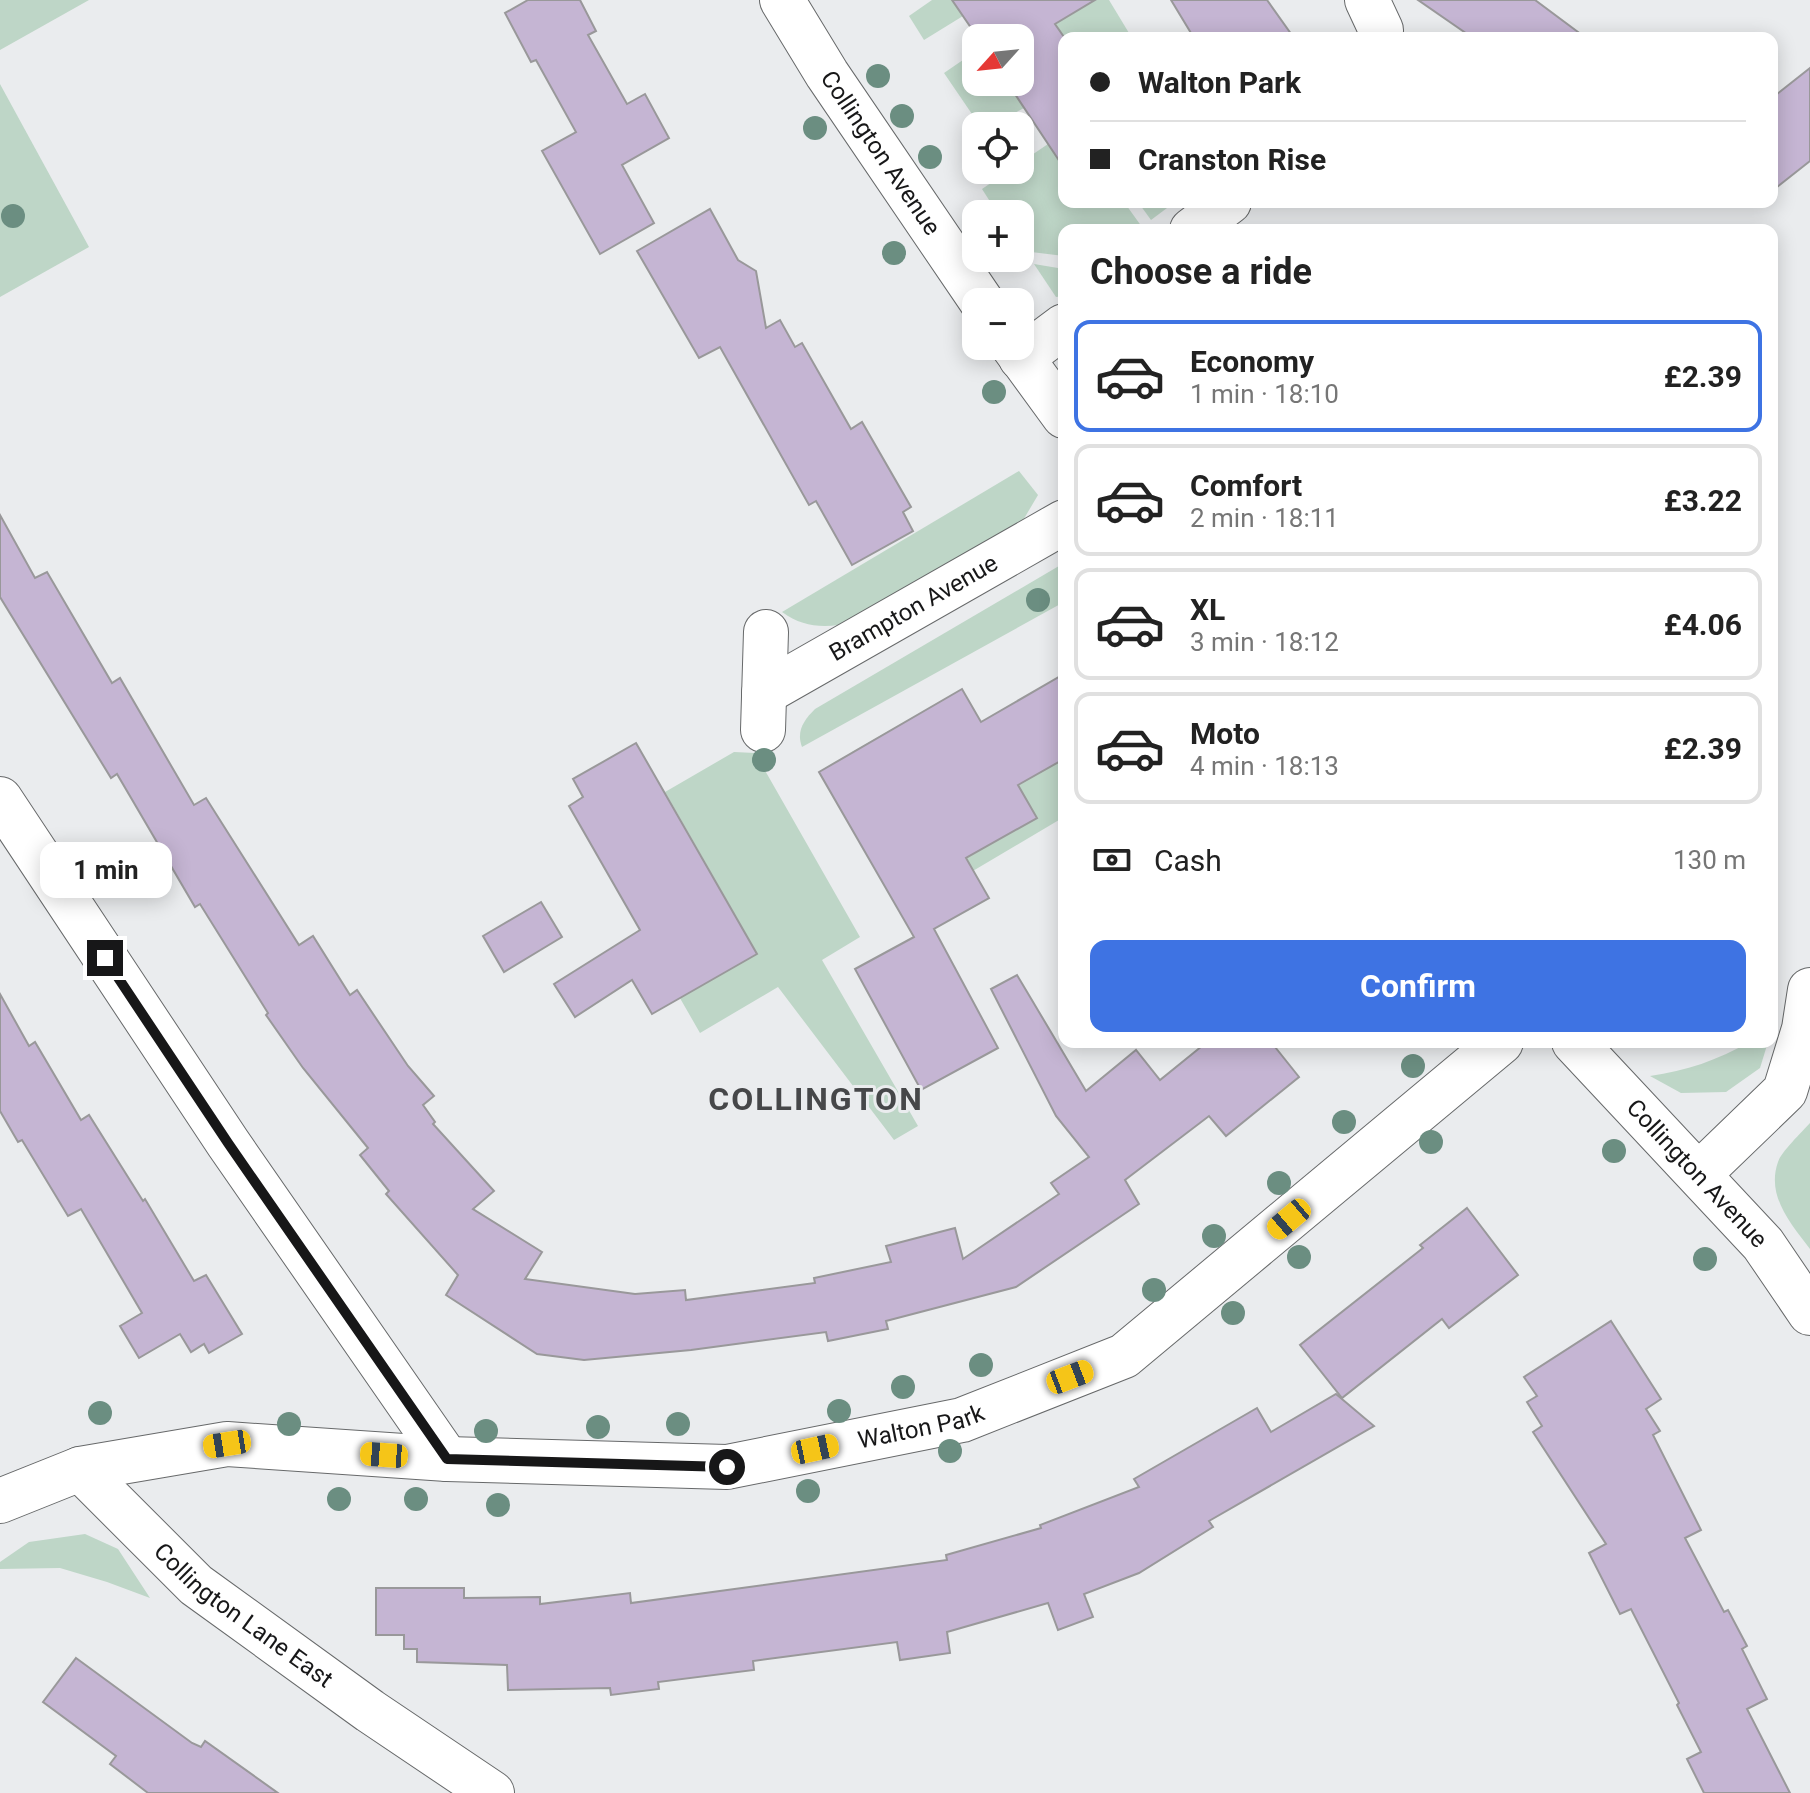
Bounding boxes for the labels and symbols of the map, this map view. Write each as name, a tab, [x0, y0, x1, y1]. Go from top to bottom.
north arrow	[962, 24, 1034, 96]
street label: Collington Avenue	[815, 65, 946, 240]
street label: Brampton Avenue	[824, 549, 1003, 667]
callout: 1 min	[39, 842, 171, 898]
route end	[87, 940, 123, 976]
district label: COLLINGTON	[708, 1080, 924, 1118]
street label: Collington Avenue	[1621, 1094, 1773, 1253]
car	[1263, 1194, 1315, 1244]
car	[1043, 1357, 1097, 1397]
street label: Walton Park	[855, 1398, 989, 1455]
car	[201, 1428, 253, 1460]
car	[789, 1432, 841, 1466]
car	[359, 1441, 409, 1469]
route start	[709, 1449, 745, 1485]
street label: Collington Lane East	[148, 1537, 338, 1693]

